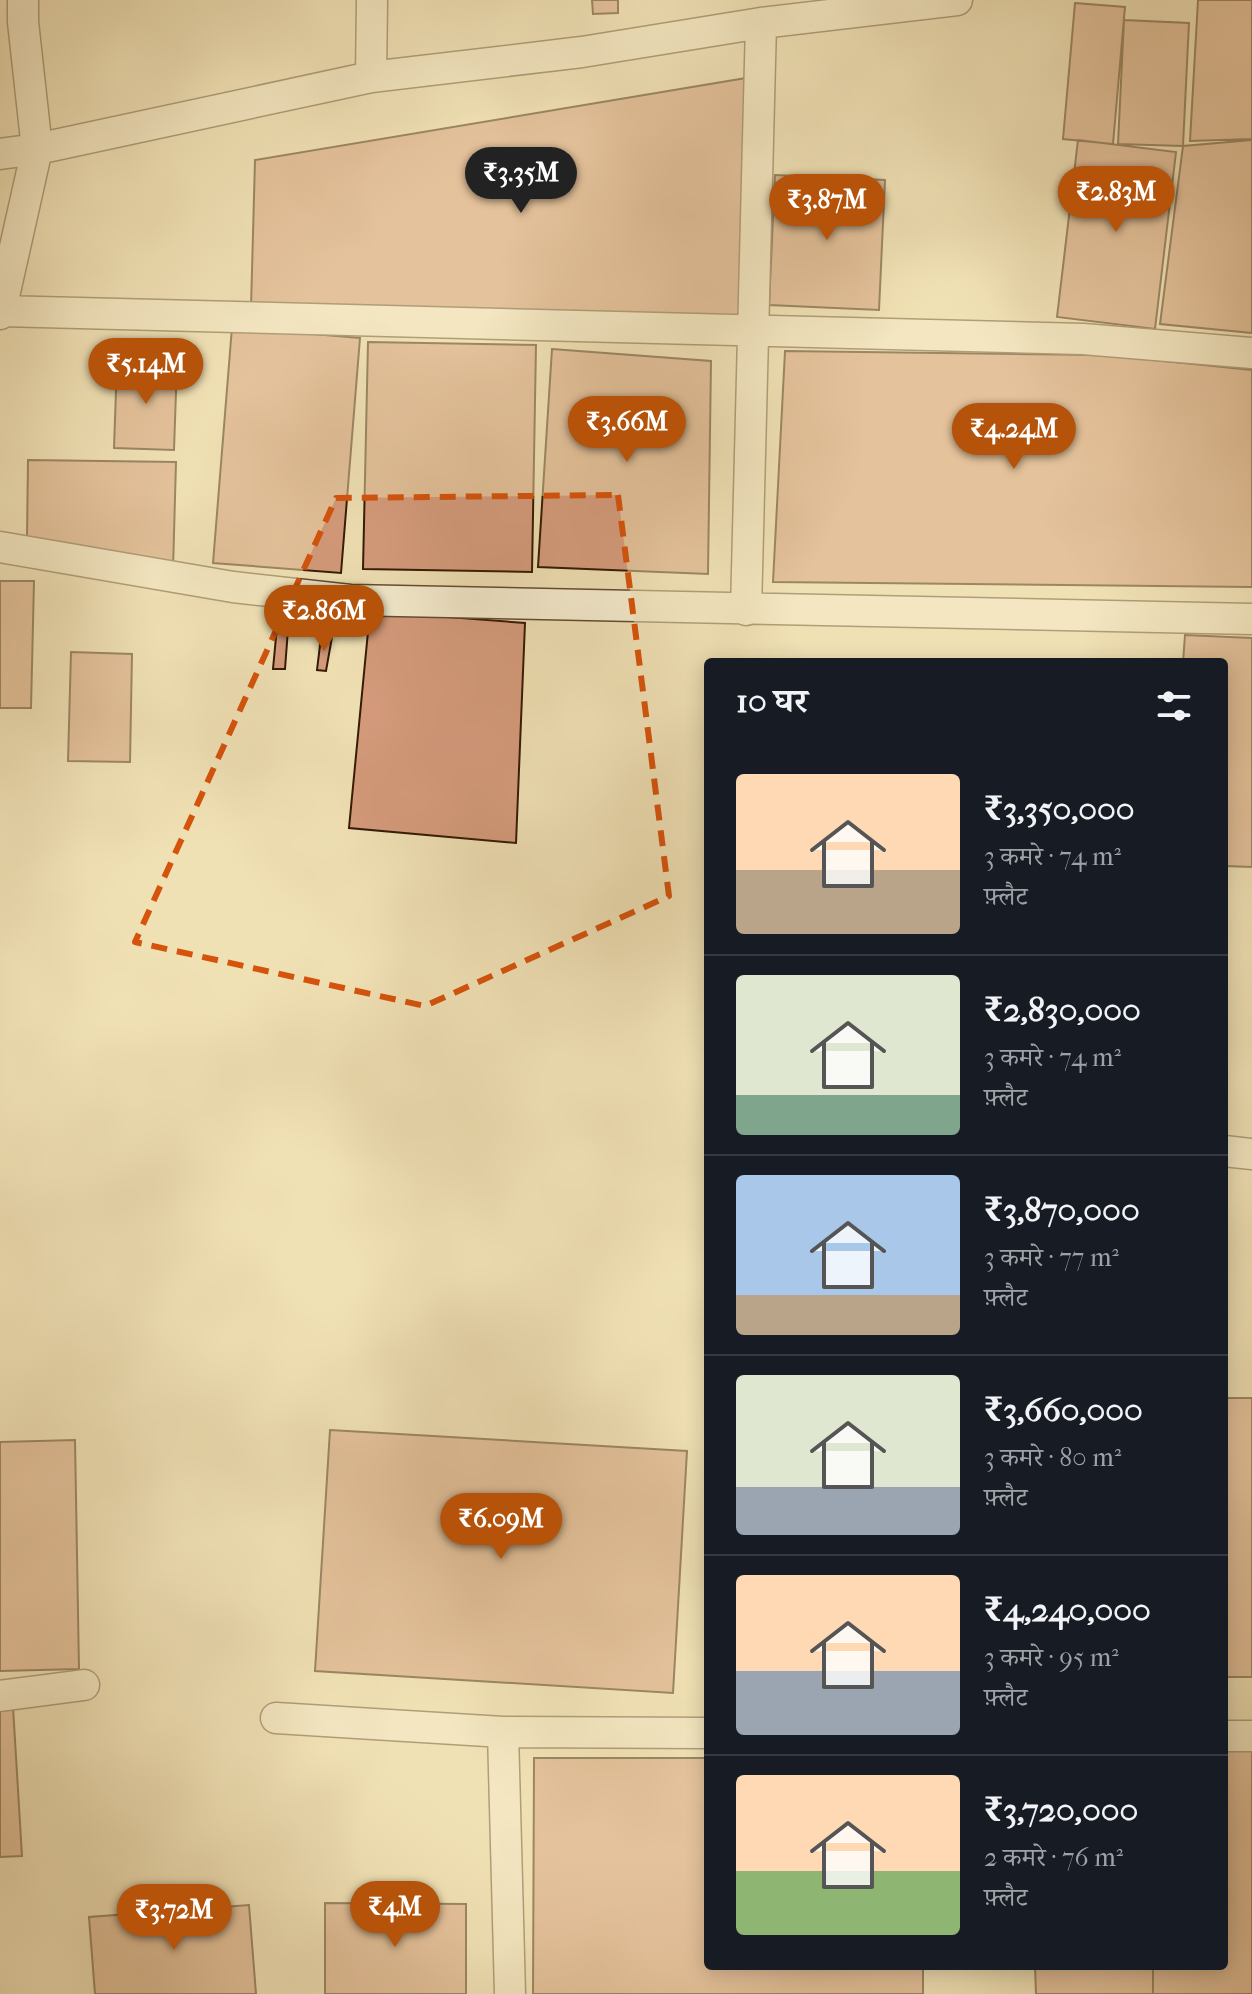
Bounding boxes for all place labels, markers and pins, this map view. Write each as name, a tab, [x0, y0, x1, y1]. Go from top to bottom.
pin: ₹3.35M	[456, 147, 586, 215]
pin: ₹2.83M	[1051, 166, 1181, 234]
pin: ₹3.87M	[762, 174, 892, 242]
pin: ₹5.14M	[81, 338, 211, 406]
pin: ₹3.66M	[562, 396, 692, 464]
pin: ₹4.24M	[949, 403, 1079, 471]
pin: ₹2.86M	[259, 585, 389, 653]
pin: ₹6.09M	[436, 1493, 566, 1561]
pin: ₹4M	[356, 1881, 434, 1949]
pin: ₹3.72M	[109, 1884, 239, 1952]

